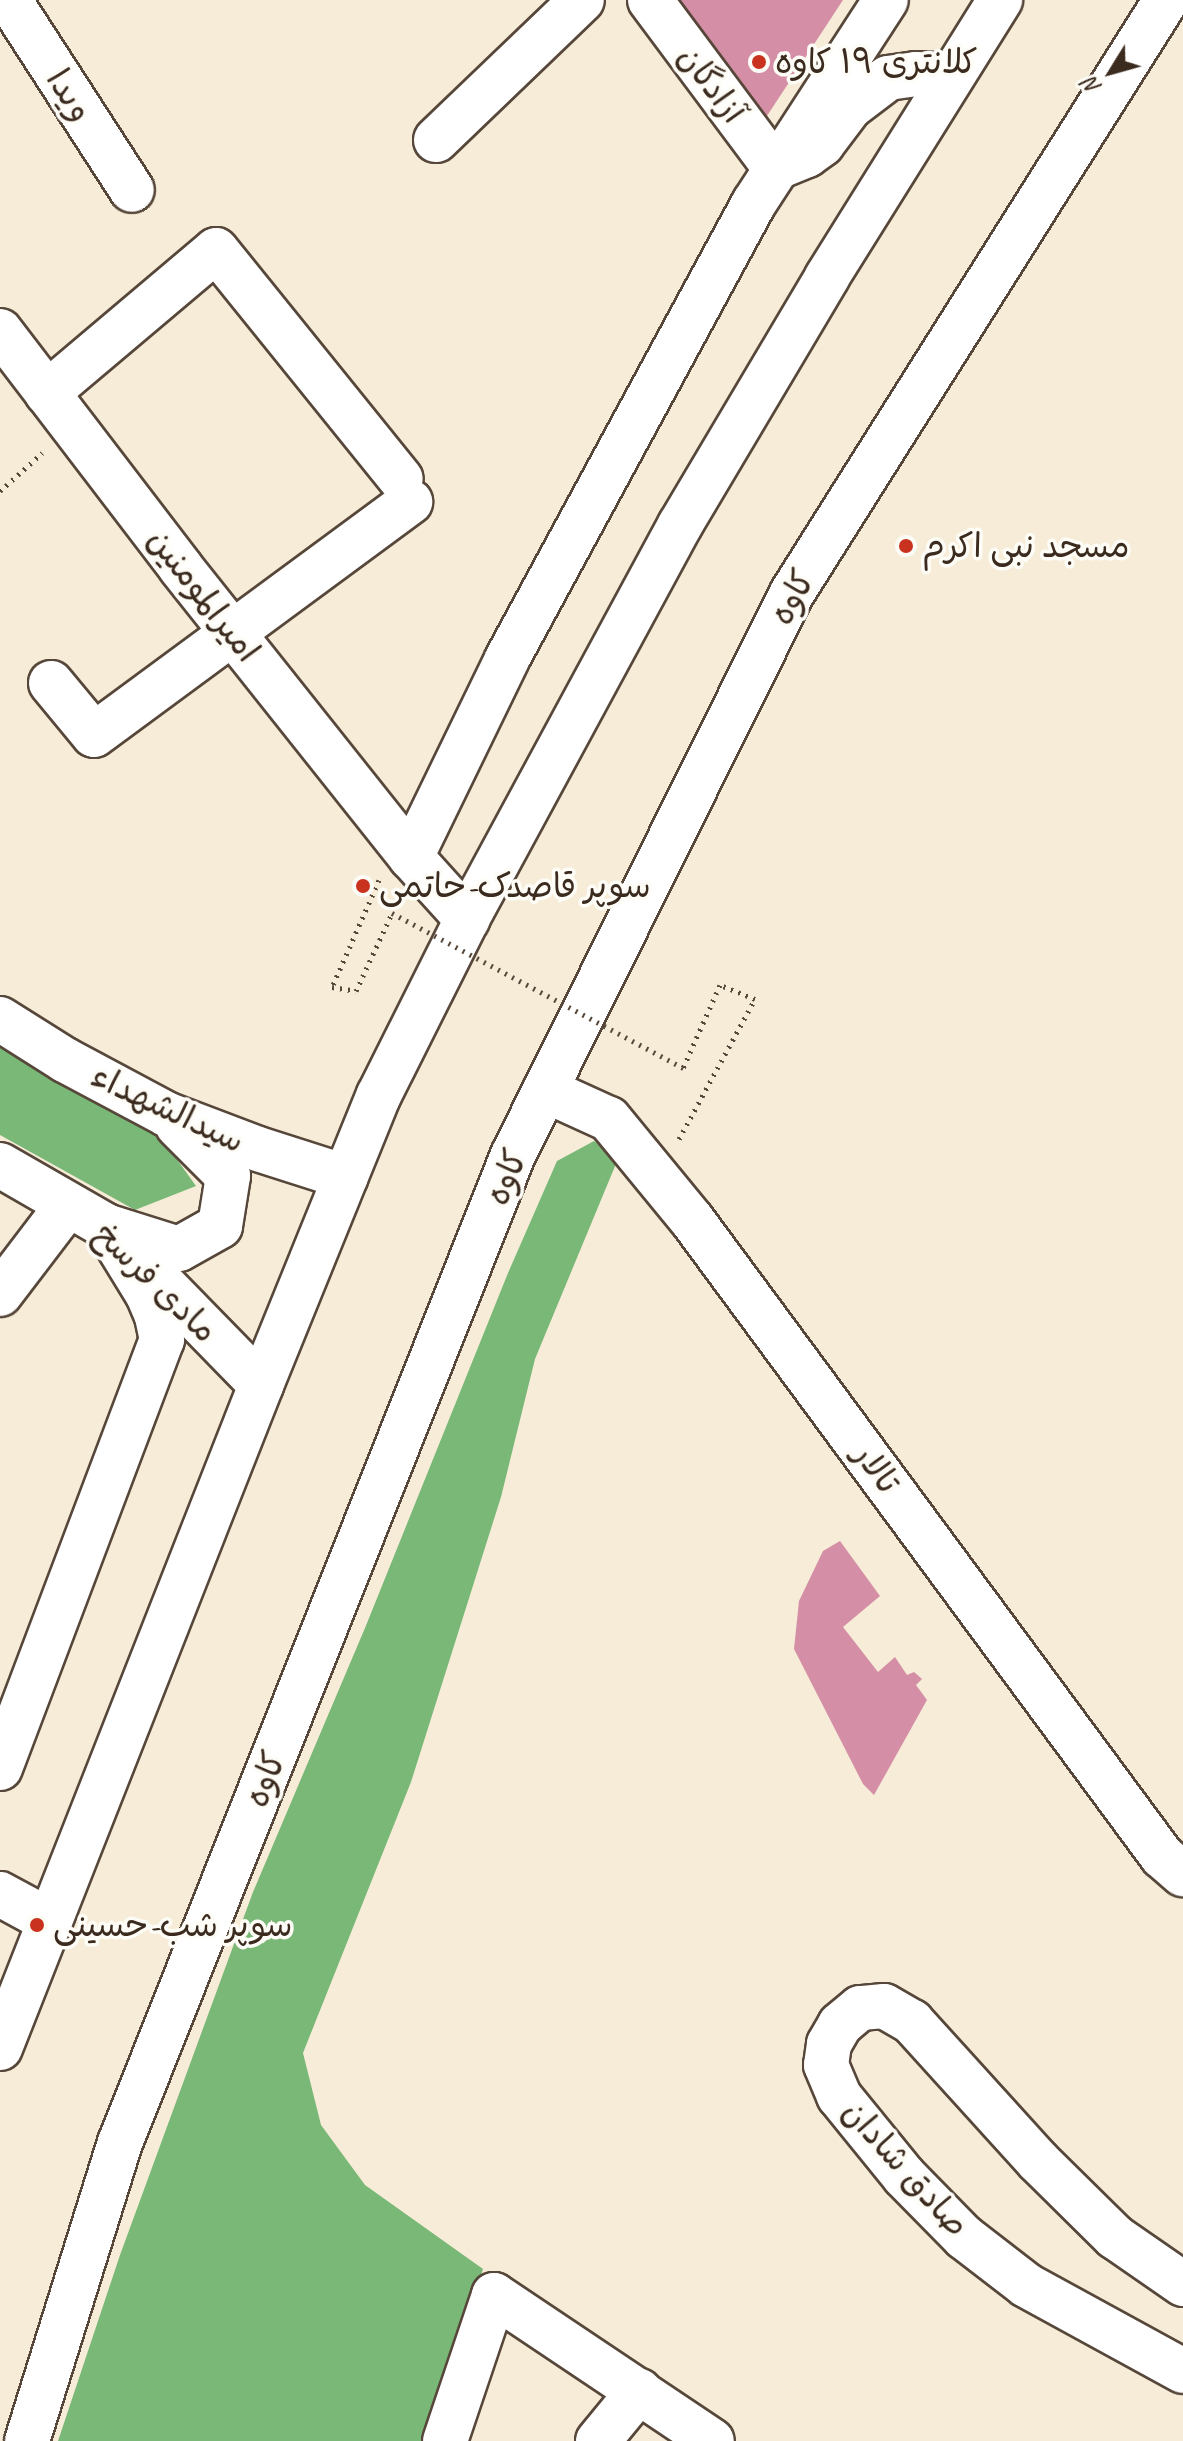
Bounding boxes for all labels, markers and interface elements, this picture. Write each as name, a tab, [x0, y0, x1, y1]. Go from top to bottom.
north arrow	[1071, 32, 1151, 112]
street label: آزادگان	[670, 37, 754, 131]
place label: کلانتری ۱۹ کاوه	[775, 42, 977, 82]
marker: کلانتری ۱۹ کاوه	[750, 53, 768, 71]
street label: ویدا	[38, 61, 102, 129]
text: N	[1077, 73, 1107, 100]
street label: امیرالمومنین	[139, 520, 269, 670]
place label: مسجد نبی اکرم	[922, 526, 1129, 566]
marker: مسجد نبی اکرم	[897, 537, 915, 555]
street label: کاوه	[760, 562, 824, 632]
place label: سوپر قاصدک-حاتمی	[379, 866, 651, 906]
marker: سوپر قاصدک-حاتمی	[354, 877, 372, 895]
street label: سیدالشهداء	[85, 1055, 251, 1161]
street label: کاوه	[476, 1143, 536, 1211]
street label: مادی فرسخ	[86, 1213, 226, 1351]
street label: تالار	[845, 1435, 909, 1501]
street label: کاوه	[235, 1745, 295, 1813]
place label: سوپر شب-حسینی	[53, 1905, 293, 1945]
marker: سوپر شب-حسینی	[28, 1916, 46, 1934]
street label: صادق شادان	[834, 2091, 978, 2245]

